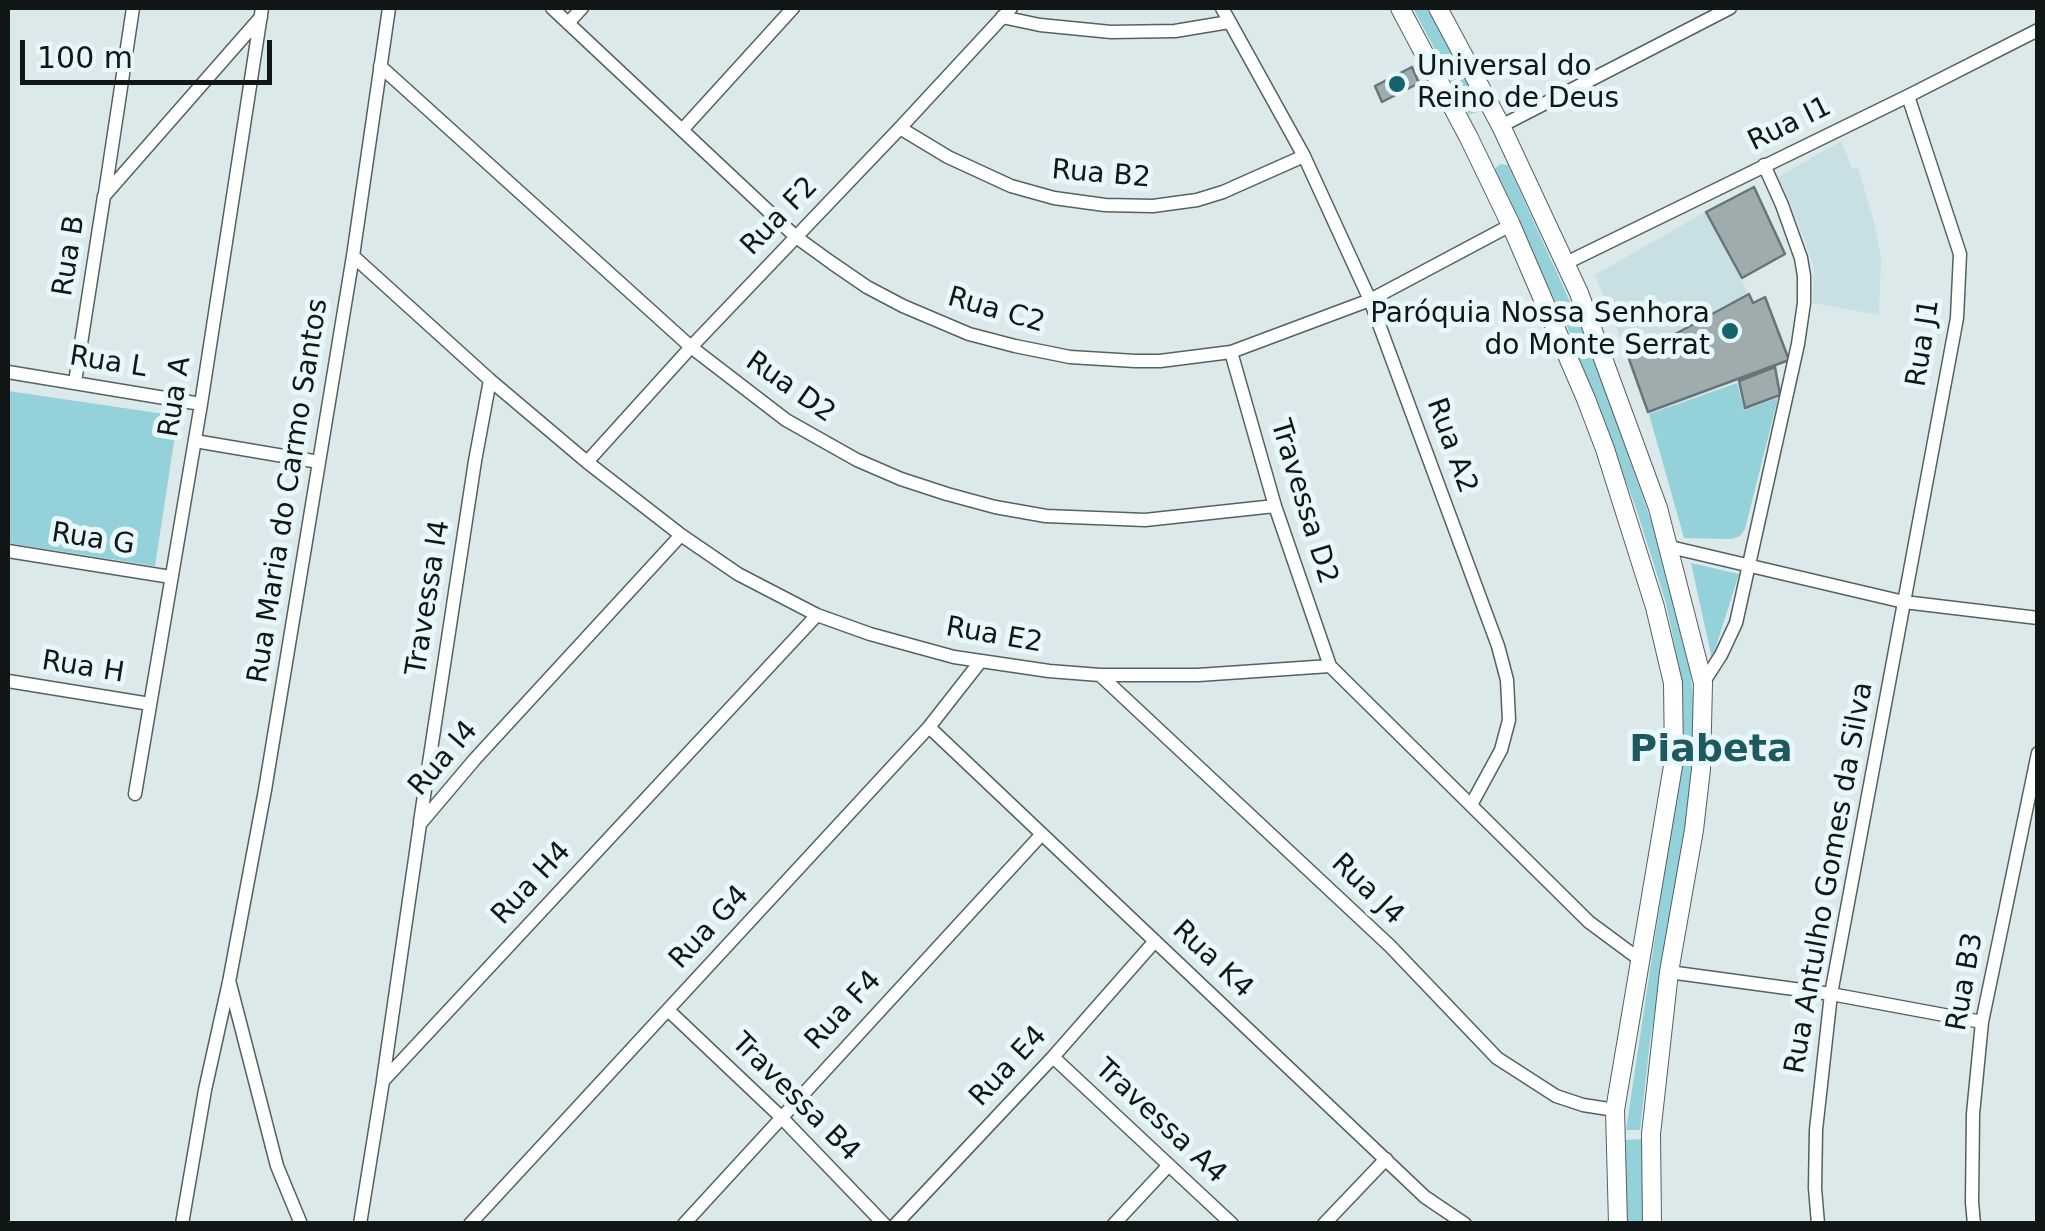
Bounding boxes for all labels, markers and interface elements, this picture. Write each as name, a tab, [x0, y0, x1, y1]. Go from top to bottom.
scale bar	[25, 20, 278, 82]
text: 100 m	[37, 40, 133, 75]
place label: Universal do Reino de Deus	[1417, 51, 1619, 117]
marker: Universal do Reino de Deus	[1386, 73, 1408, 95]
street label: Rua I1	[1743, 91, 1837, 159]
street label: Rua B2	[1050, 154, 1152, 196]
street label: Rua F2	[735, 171, 825, 263]
street label: Rua B	[47, 213, 93, 299]
street label: Rua C2	[944, 281, 1048, 341]
street label: Rua Maria do Carmo Santos	[242, 296, 336, 686]
street label: Rua J1	[1901, 297, 1947, 389]
place label: Paróquia Nossa Senhora do Monte Serrat	[1370, 298, 1710, 364]
marker: Paróquia Nossa Senhora do Monte Serrat	[1719, 320, 1741, 342]
street label: Rua L	[67, 340, 149, 386]
street label: Rua D2	[739, 345, 841, 431]
street label: Rua A	[153, 354, 199, 440]
street label: Rua A2	[1418, 394, 1484, 498]
street label: Travessa D2	[1262, 416, 1344, 588]
street label: Rua G	[49, 517, 137, 563]
street label: Travessa I4	[400, 518, 458, 678]
street label: Rua E2	[943, 611, 1045, 661]
street label: Rua H	[39, 645, 127, 691]
street label: Rua Antulho Gomes da Silva	[1779, 680, 1881, 1076]
street label: Rua I4	[402, 715, 486, 803]
district label: Piabeta	[1629, 728, 1793, 774]
street label: Rua H4	[485, 836, 579, 932]
street label: Rua J4	[1324, 847, 1410, 933]
street label: Rua G4	[663, 879, 757, 977]
street label: Rua K4	[1165, 914, 1259, 1006]
street label: Rua B3	[1941, 930, 1991, 1034]
street label: Rua F4	[799, 964, 889, 1058]
street label: Rua E4	[963, 1020, 1055, 1114]
street label: Travessa B4	[724, 1027, 866, 1169]
street label: Travessa A4	[1087, 1053, 1233, 1191]

